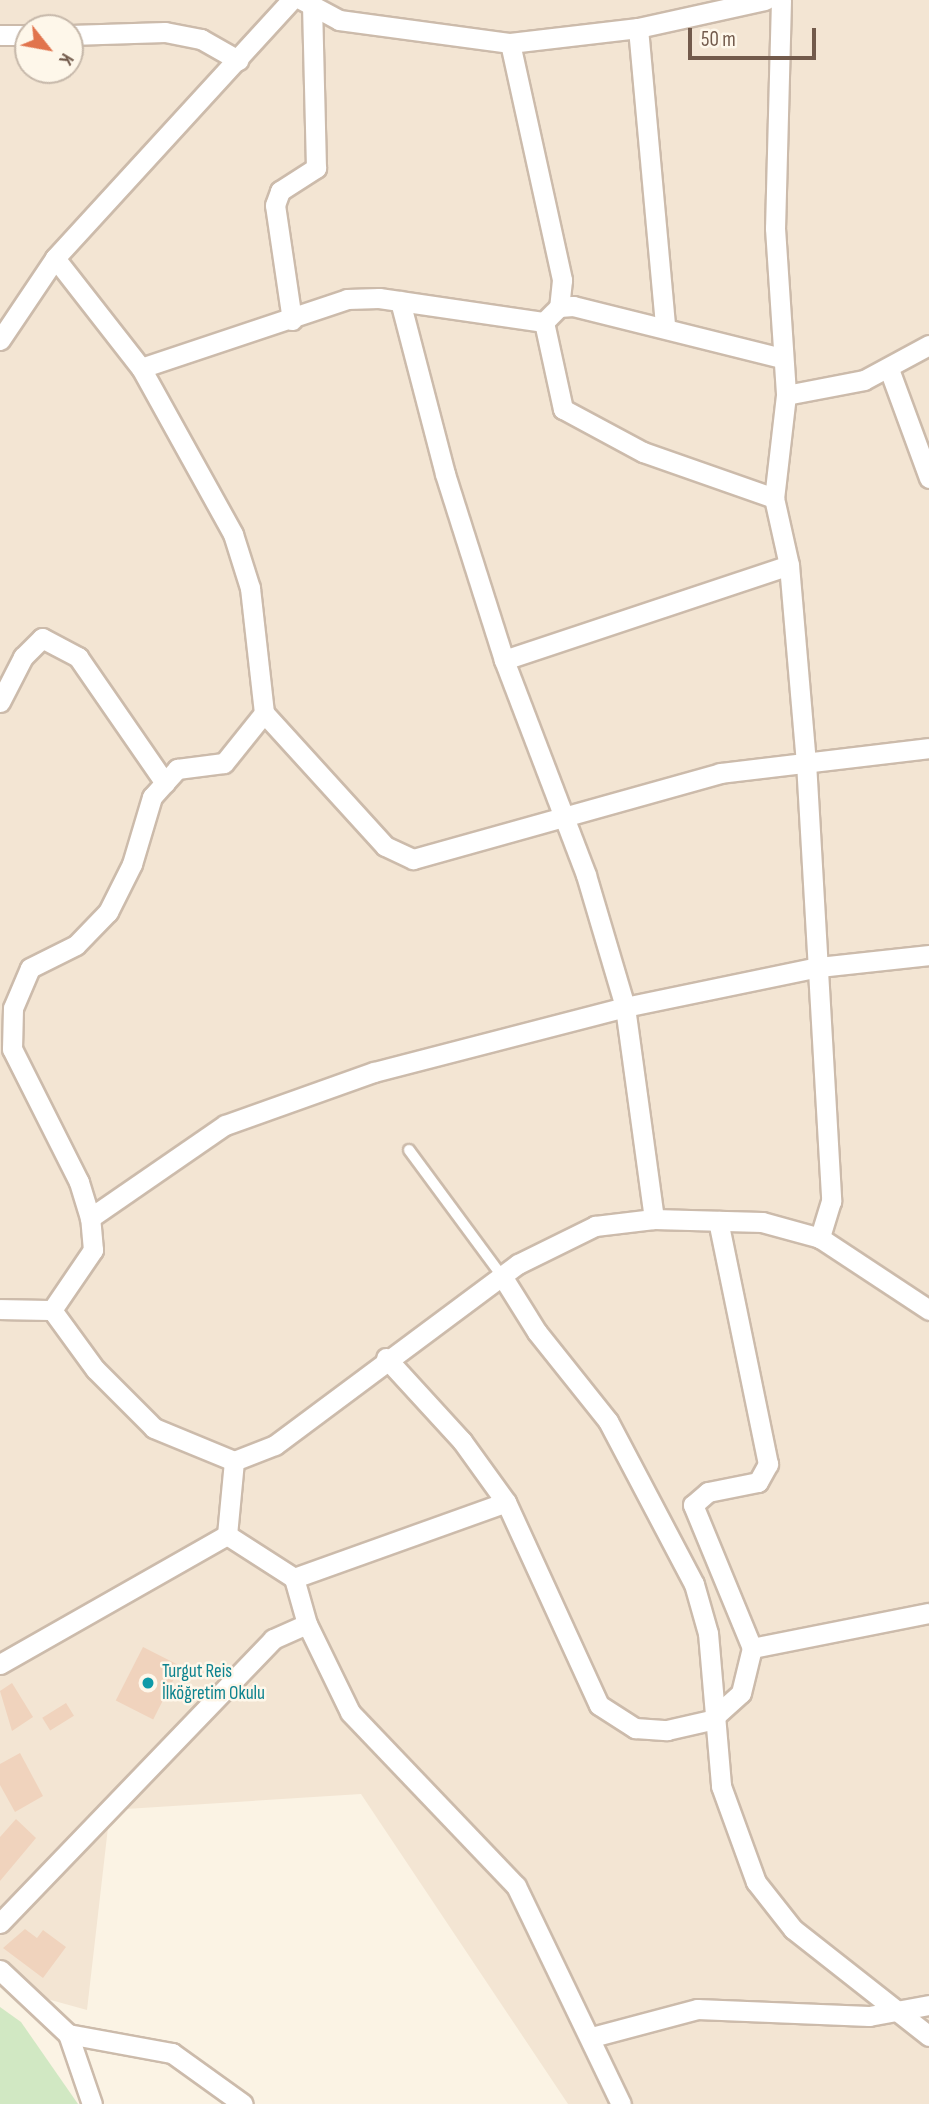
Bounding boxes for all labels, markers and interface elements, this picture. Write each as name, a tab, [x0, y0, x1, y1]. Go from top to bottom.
north arrow	[14, 14, 84, 84]
scale bar	[691, 14, 819, 58]
text: 50 m	[701, 27, 736, 52]
text: K	[53, 49, 78, 69]
place label: Turgut Reis İlköğretim Okulu	[162, 1661, 265, 1705]
marker: Turgut Reis İlköğretim Okulu	[140, 1675, 156, 1691]

